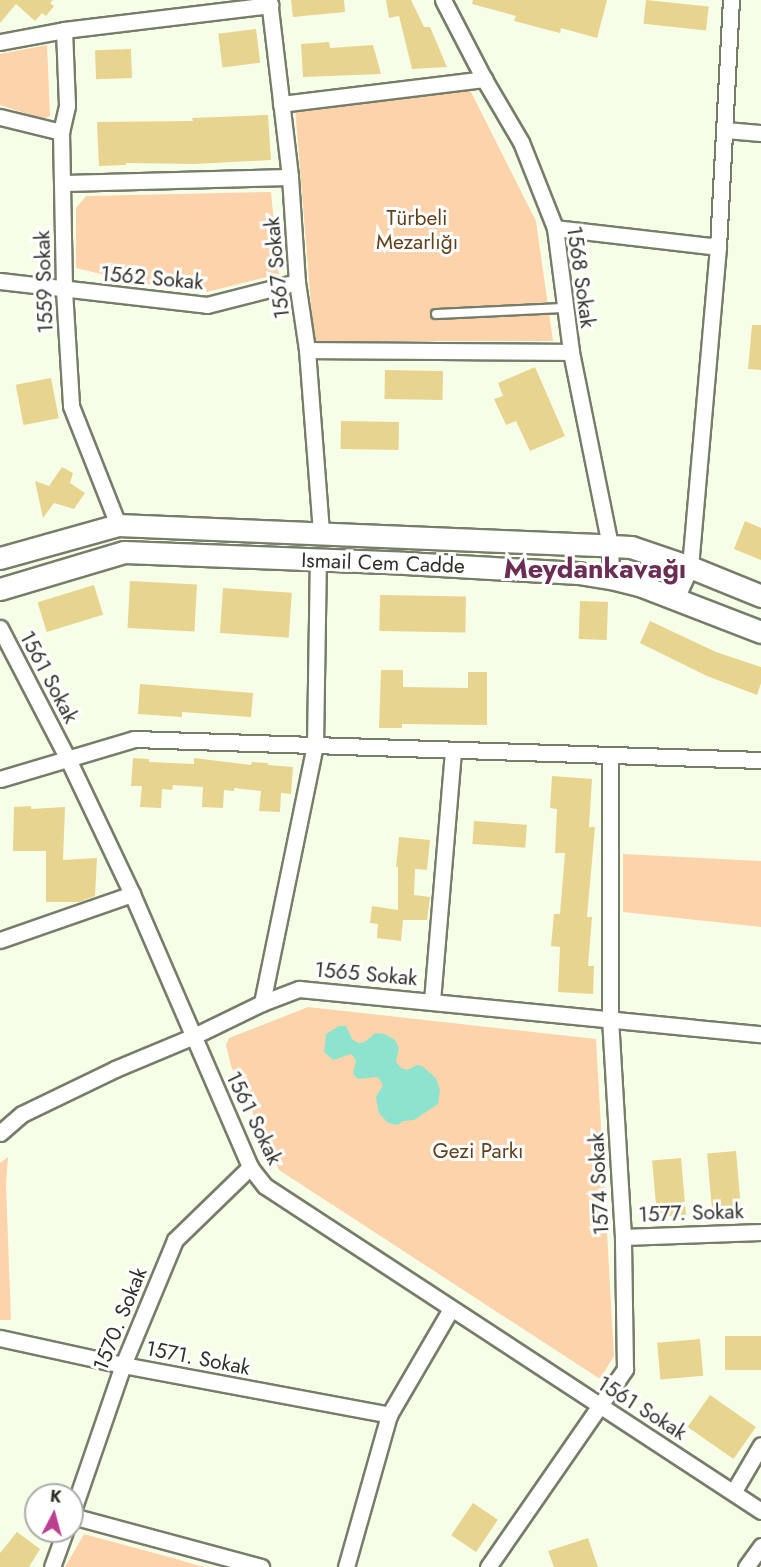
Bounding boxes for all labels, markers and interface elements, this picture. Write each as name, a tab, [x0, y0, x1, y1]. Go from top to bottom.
park label: Türbeli Mezarlığı	[376, 205, 458, 255]
street label: 1567 Sokak	[259, 216, 295, 320]
street label: 1568 Sokak	[561, 224, 601, 330]
street label: 1559 Sokak	[30, 230, 58, 334]
street label: 1562 Sokak	[100, 261, 204, 295]
street label: Ismail Cem Cadde	[301, 548, 465, 578]
district label: Meydankavağı	[504, 553, 686, 585]
street label: 1561 Sokak	[14, 627, 84, 727]
street label: 1565 Sokak	[314, 957, 418, 991]
street label: 1561 Sokak	[221, 1067, 287, 1169]
street label: 1574 Sokak	[584, 1132, 614, 1236]
park label: Gezi Parkı	[432, 1138, 524, 1164]
street label: 1577. Sokak	[638, 1199, 744, 1227]
street label: 1570. Sokak	[88, 1264, 152, 1374]
street label: 1571. Sokak	[144, 1336, 252, 1380]
street label: 1561 Sokak	[593, 1371, 691, 1445]
north arrow	[24, 1483, 84, 1543]
text: K	[49, 1485, 62, 1509]

